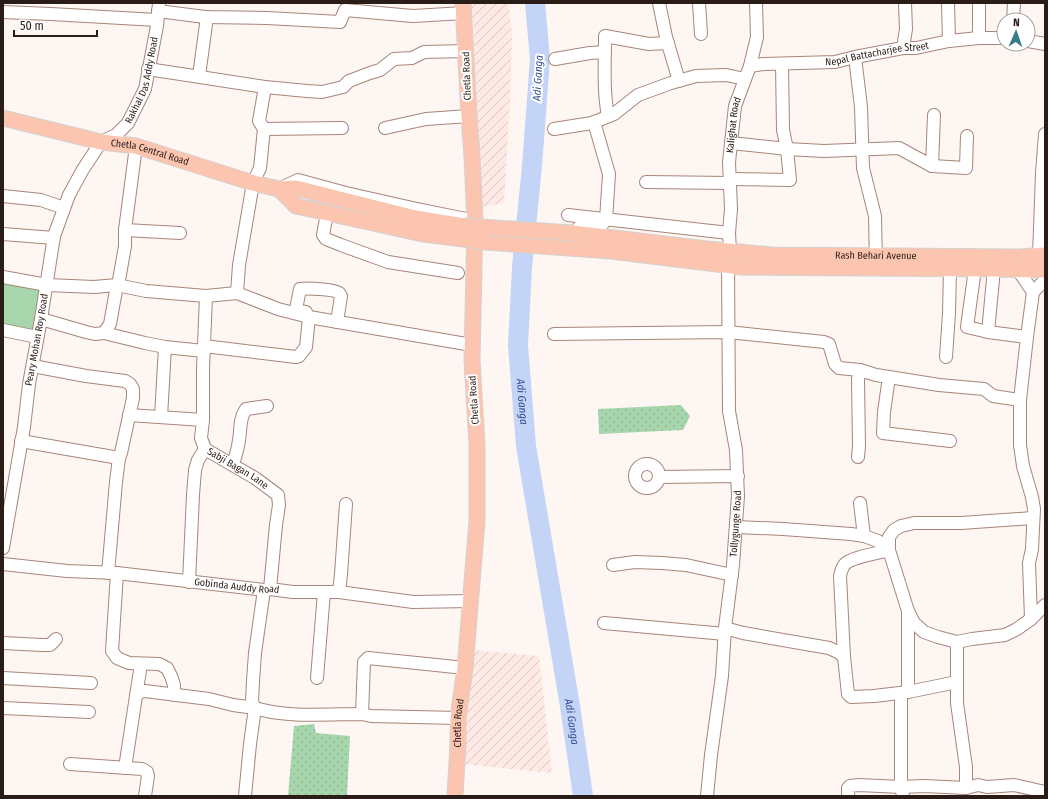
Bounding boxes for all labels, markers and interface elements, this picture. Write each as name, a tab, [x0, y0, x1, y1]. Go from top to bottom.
scale bar	[14, 12, 97, 38]
north arrow	[996, 12, 1036, 52]
text: N	[1013, 16, 1020, 29]
text: 50 m	[20, 19, 44, 33]
street label: Rakhal Das Addy Road	[123, 36, 161, 125]
street label: Nepal Battacharjee Street	[825, 39, 931, 68]
street label: Chetla Road	[460, 51, 474, 101]
water label: Adi Ganga	[530, 54, 546, 102]
street label: Kalighat Road	[724, 95, 744, 154]
street label: Chetla Central Road	[110, 137, 190, 168]
street label: Rash Behari Avenue	[835, 250, 916, 262]
street label: Peary Mohan Roy Road	[23, 293, 51, 387]
street label: Chetla Road	[466, 375, 482, 425]
water label: Adi Ganga	[514, 377, 531, 425]
street label: Sabji Bagan Lane	[205, 446, 271, 492]
street label: Tollygunge Road	[728, 490, 744, 557]
street label: Gobinda Auddy Road	[194, 576, 280, 596]
water label: Adi Ganga	[562, 697, 582, 746]
street label: Chetla Road	[452, 698, 467, 748]

